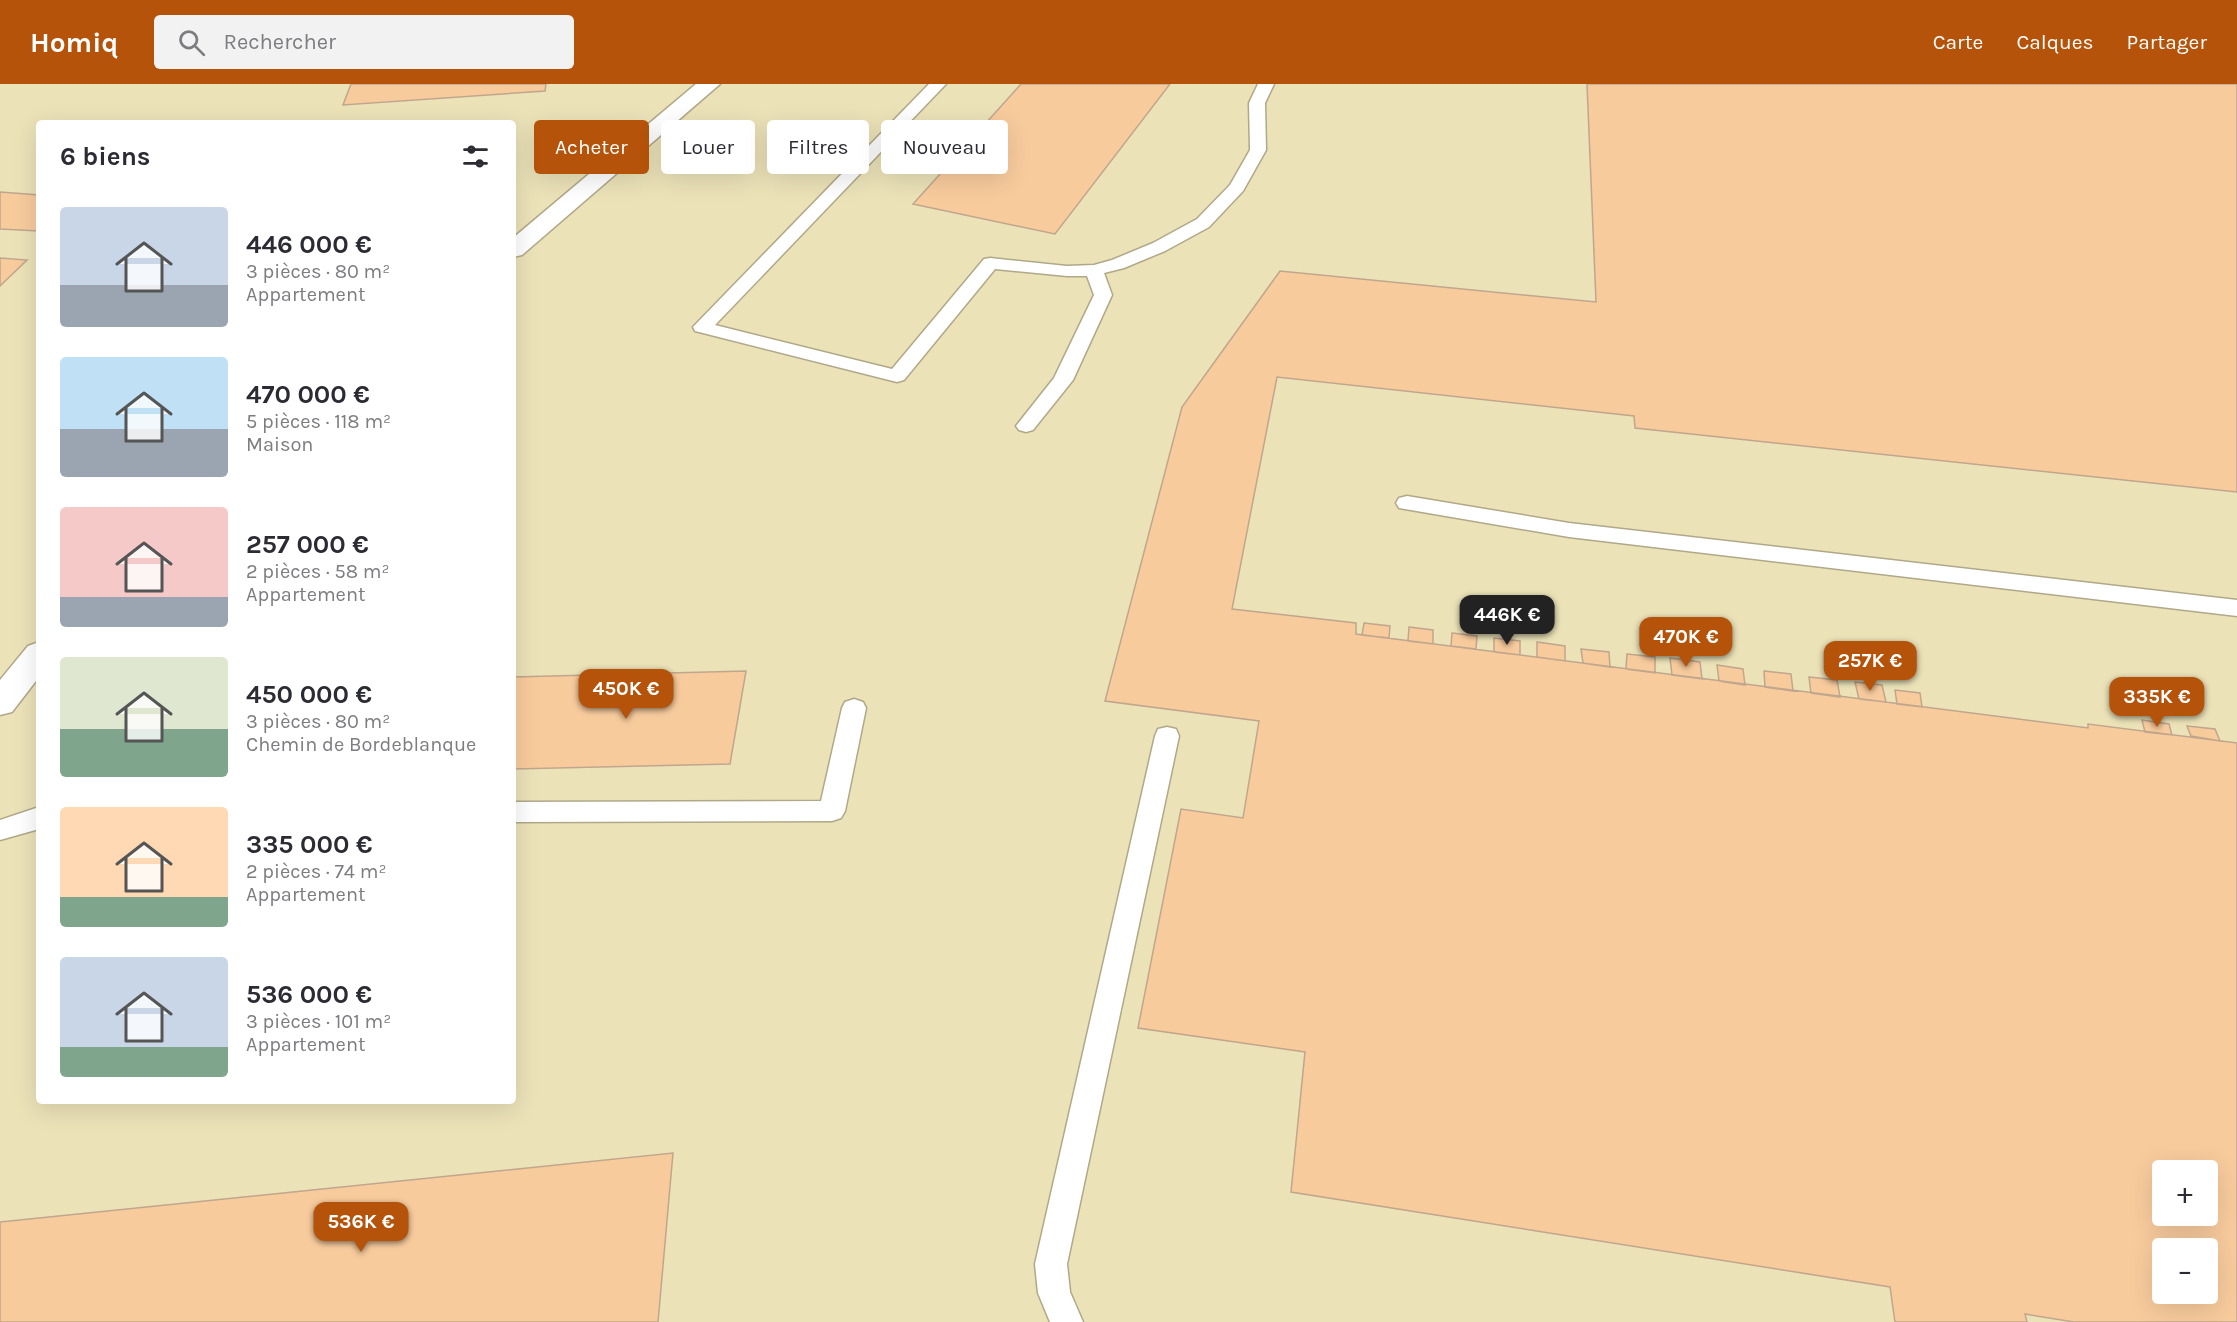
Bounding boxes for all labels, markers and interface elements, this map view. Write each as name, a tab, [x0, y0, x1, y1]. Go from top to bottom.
search box	[154, 15, 574, 69]
text: Homiq	[30, 26, 118, 59]
icon: search	[175, 26, 208, 59]
text: Rechercher	[223, 29, 336, 55]
text: Carte	[1933, 30, 1983, 54]
text: Calques	[2016, 30, 2094, 54]
text: Partager	[2127, 30, 2207, 54]
chip: Acheter	[534, 120, 649, 174]
chip: Louer	[661, 120, 755, 174]
chip: Filtres	[767, 120, 869, 174]
chip: Nouveau	[881, 120, 1008, 174]
icon: filters	[459, 140, 492, 173]
text: 6 biens	[60, 141, 151, 172]
text: 446 000 €	[246, 229, 372, 260]
icon: home	[108, 231, 180, 303]
text: 3 pièces · 80 m²	[246, 260, 390, 283]
text: Appartement	[246, 283, 365, 306]
text: 470 000 €	[246, 379, 370, 410]
icon: home	[108, 381, 180, 453]
text: 5 pièces · 118 m²	[246, 410, 391, 433]
text: Maison	[246, 433, 313, 456]
text: 257 000 €	[246, 529, 369, 560]
icon: home	[108, 531, 180, 603]
text: 2 pièces · 58 m²	[246, 560, 390, 583]
text: Appartement	[246, 583, 365, 606]
pin: 446K €	[1458, 595, 1556, 646]
text: 446K €	[1474, 603, 1540, 626]
pin: 470K €	[1637, 617, 1735, 668]
text: 470K €	[1653, 625, 1719, 648]
pin: 257K €	[1821, 641, 1919, 692]
text: 257K €	[1838, 649, 1902, 672]
pin: 450K €	[577, 669, 675, 720]
text: 450K €	[593, 677, 660, 700]
pin: 335K €	[2108, 677, 2206, 728]
text: 450 000 €	[246, 679, 372, 710]
icon: home	[108, 681, 180, 753]
text: 335K €	[2123, 685, 2191, 708]
text: 3 pièces · 80 m²	[246, 710, 390, 733]
text: Chemin de Bordeblanque	[246, 733, 476, 756]
text: 335 000 €	[246, 829, 372, 860]
icon: home	[108, 831, 180, 903]
text: 2 pièces · 74 m²	[246, 860, 386, 883]
text: Appartement	[246, 883, 365, 906]
text: 536 000 €	[246, 979, 372, 1010]
icon: home	[108, 981, 180, 1053]
text: 3 pièces · 101 m²	[246, 1010, 391, 1033]
text: Appartement	[246, 1033, 365, 1056]
map controls	[2152, 1160, 2218, 1304]
button: +	[2152, 1160, 2218, 1226]
pin: 536K €	[312, 1202, 410, 1253]
text: 536K €	[327, 1210, 395, 1233]
button: −	[2152, 1238, 2218, 1304]

